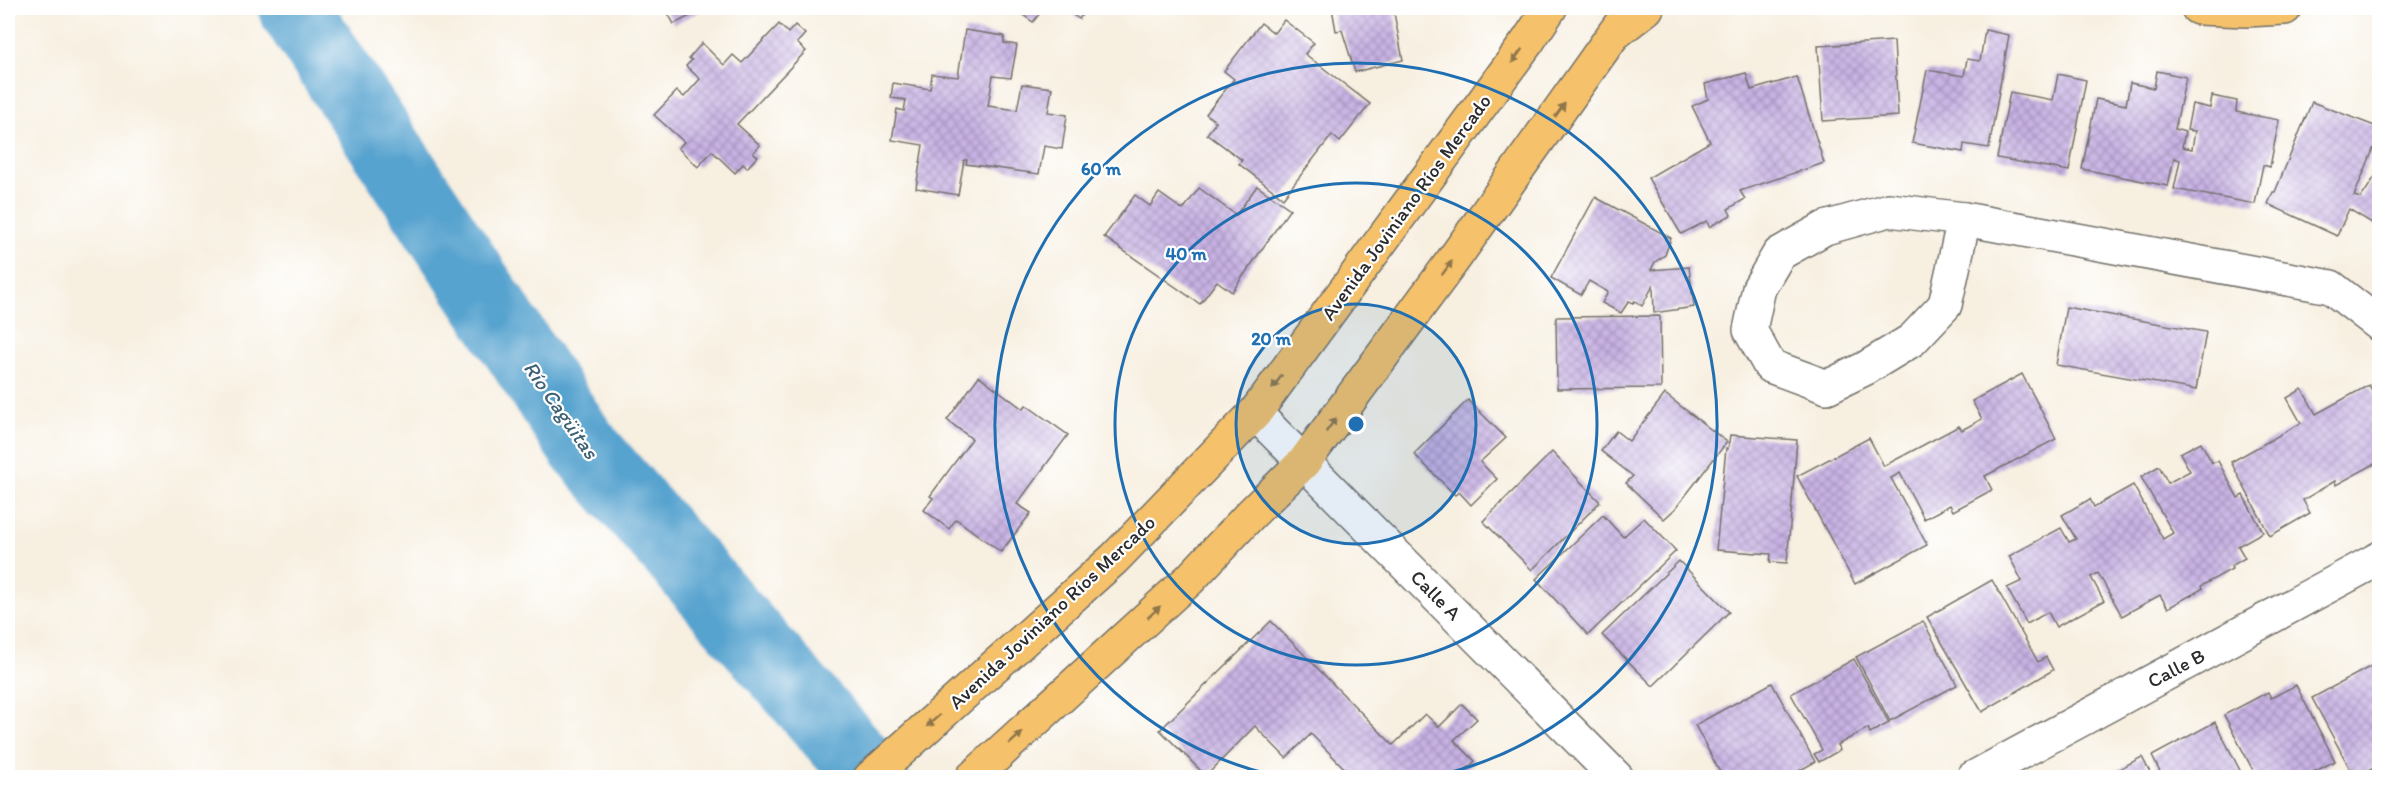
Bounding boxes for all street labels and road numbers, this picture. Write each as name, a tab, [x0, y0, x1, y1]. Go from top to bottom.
street label: Avenida Joviniano Ríos Mercado	[1316, 89, 1496, 325]
street label: Avenida Joviniano Ríos Mercado	[944, 510, 1160, 714]
street label: Calle A	[1406, 565, 1466, 625]
street label: Calle B	[2143, 643, 2209, 693]

